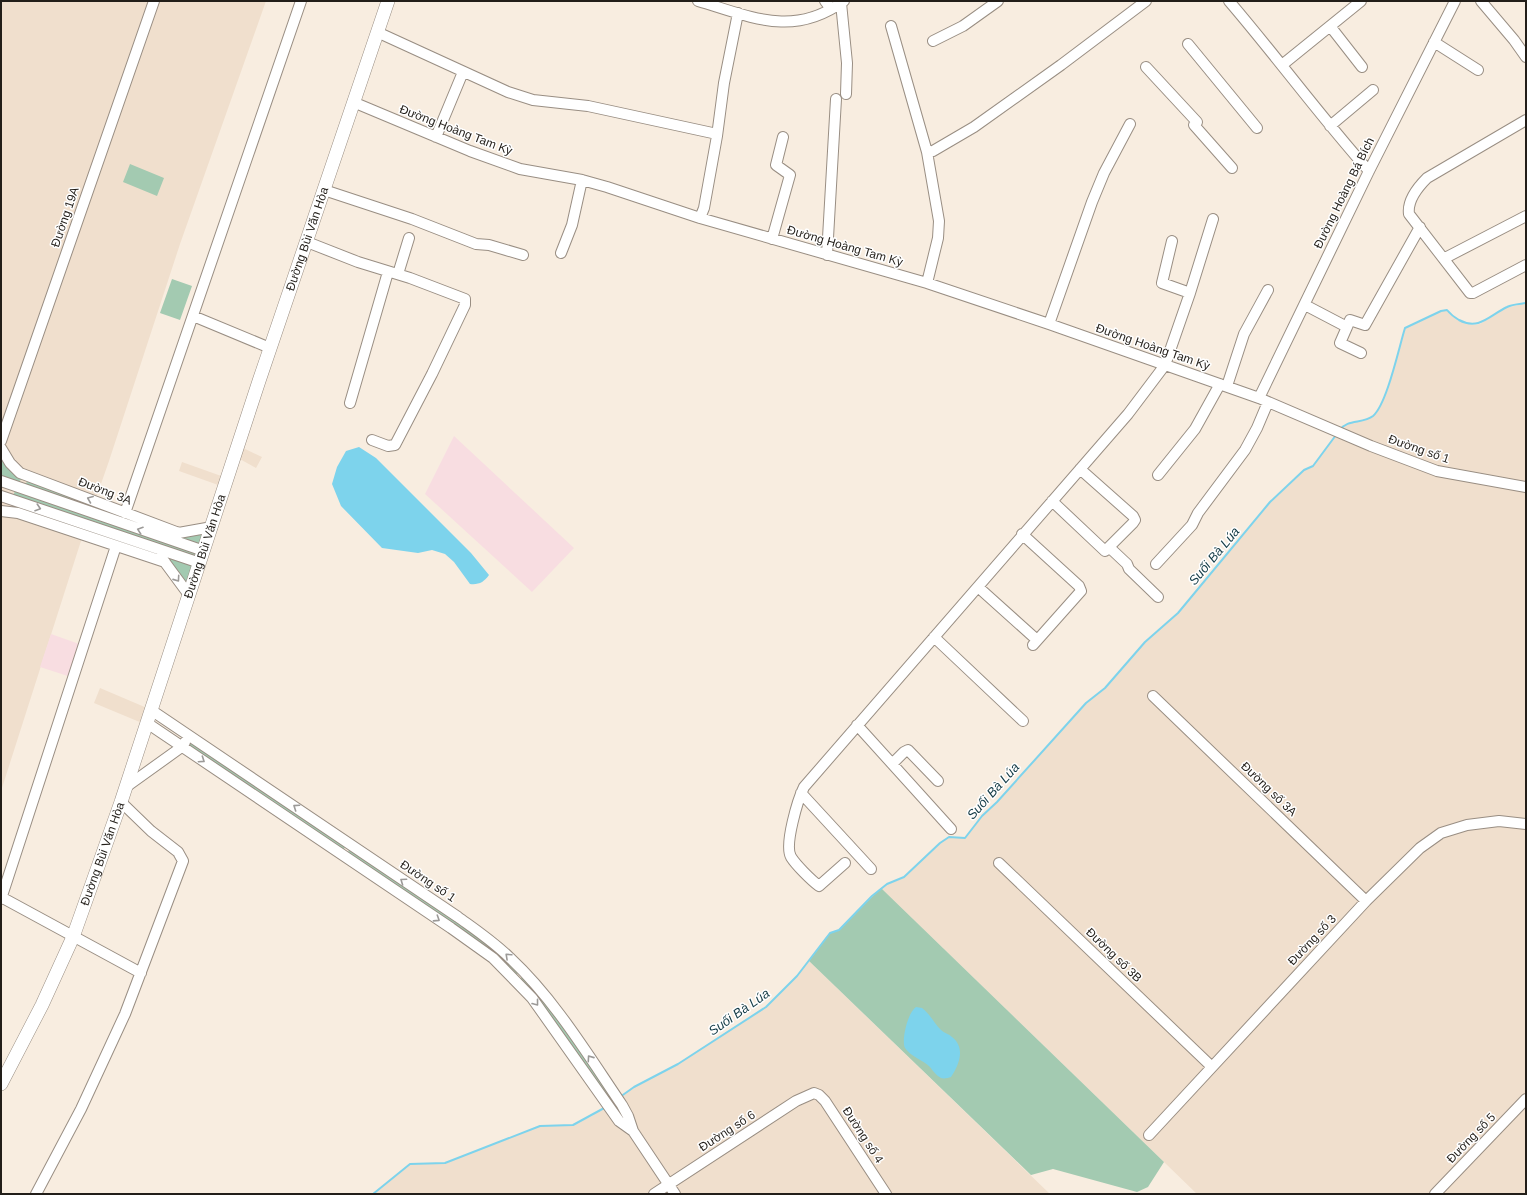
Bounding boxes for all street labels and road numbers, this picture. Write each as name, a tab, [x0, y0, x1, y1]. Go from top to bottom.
street label: Đường Hoàng Tam Kỳ	[398, 102, 514, 158]
street label: Đường Hoàng Bá Bích	[1311, 135, 1377, 251]
street label: Đường 19A	[48, 185, 82, 249]
street label: Đường Bùi Văn Hòa	[283, 185, 331, 293]
street label: Đường Hoàng Tam Kỳ	[786, 223, 904, 269]
street label: Đường Hoàng Tam Kỳ	[1094, 321, 1212, 373]
street label: Đường số 1	[1386, 432, 1452, 466]
street label: Đường 3A	[76, 474, 134, 508]
street label: Đường Bùi Văn Hòa	[181, 492, 228, 600]
street label: Đường số 3A	[1238, 759, 1300, 819]
street label: Đường Bùi Văn Hòa	[78, 800, 127, 907]
street label: Đường số 1	[398, 857, 459, 905]
street label: Đường số 3	[1285, 912, 1339, 968]
street label: Đường số 3B	[1083, 925, 1145, 985]
street label: Đường số 4	[840, 1104, 886, 1166]
street label: Đường số 6	[696, 1108, 758, 1154]
street label: Đường số 5	[1444, 1110, 1498, 1166]

